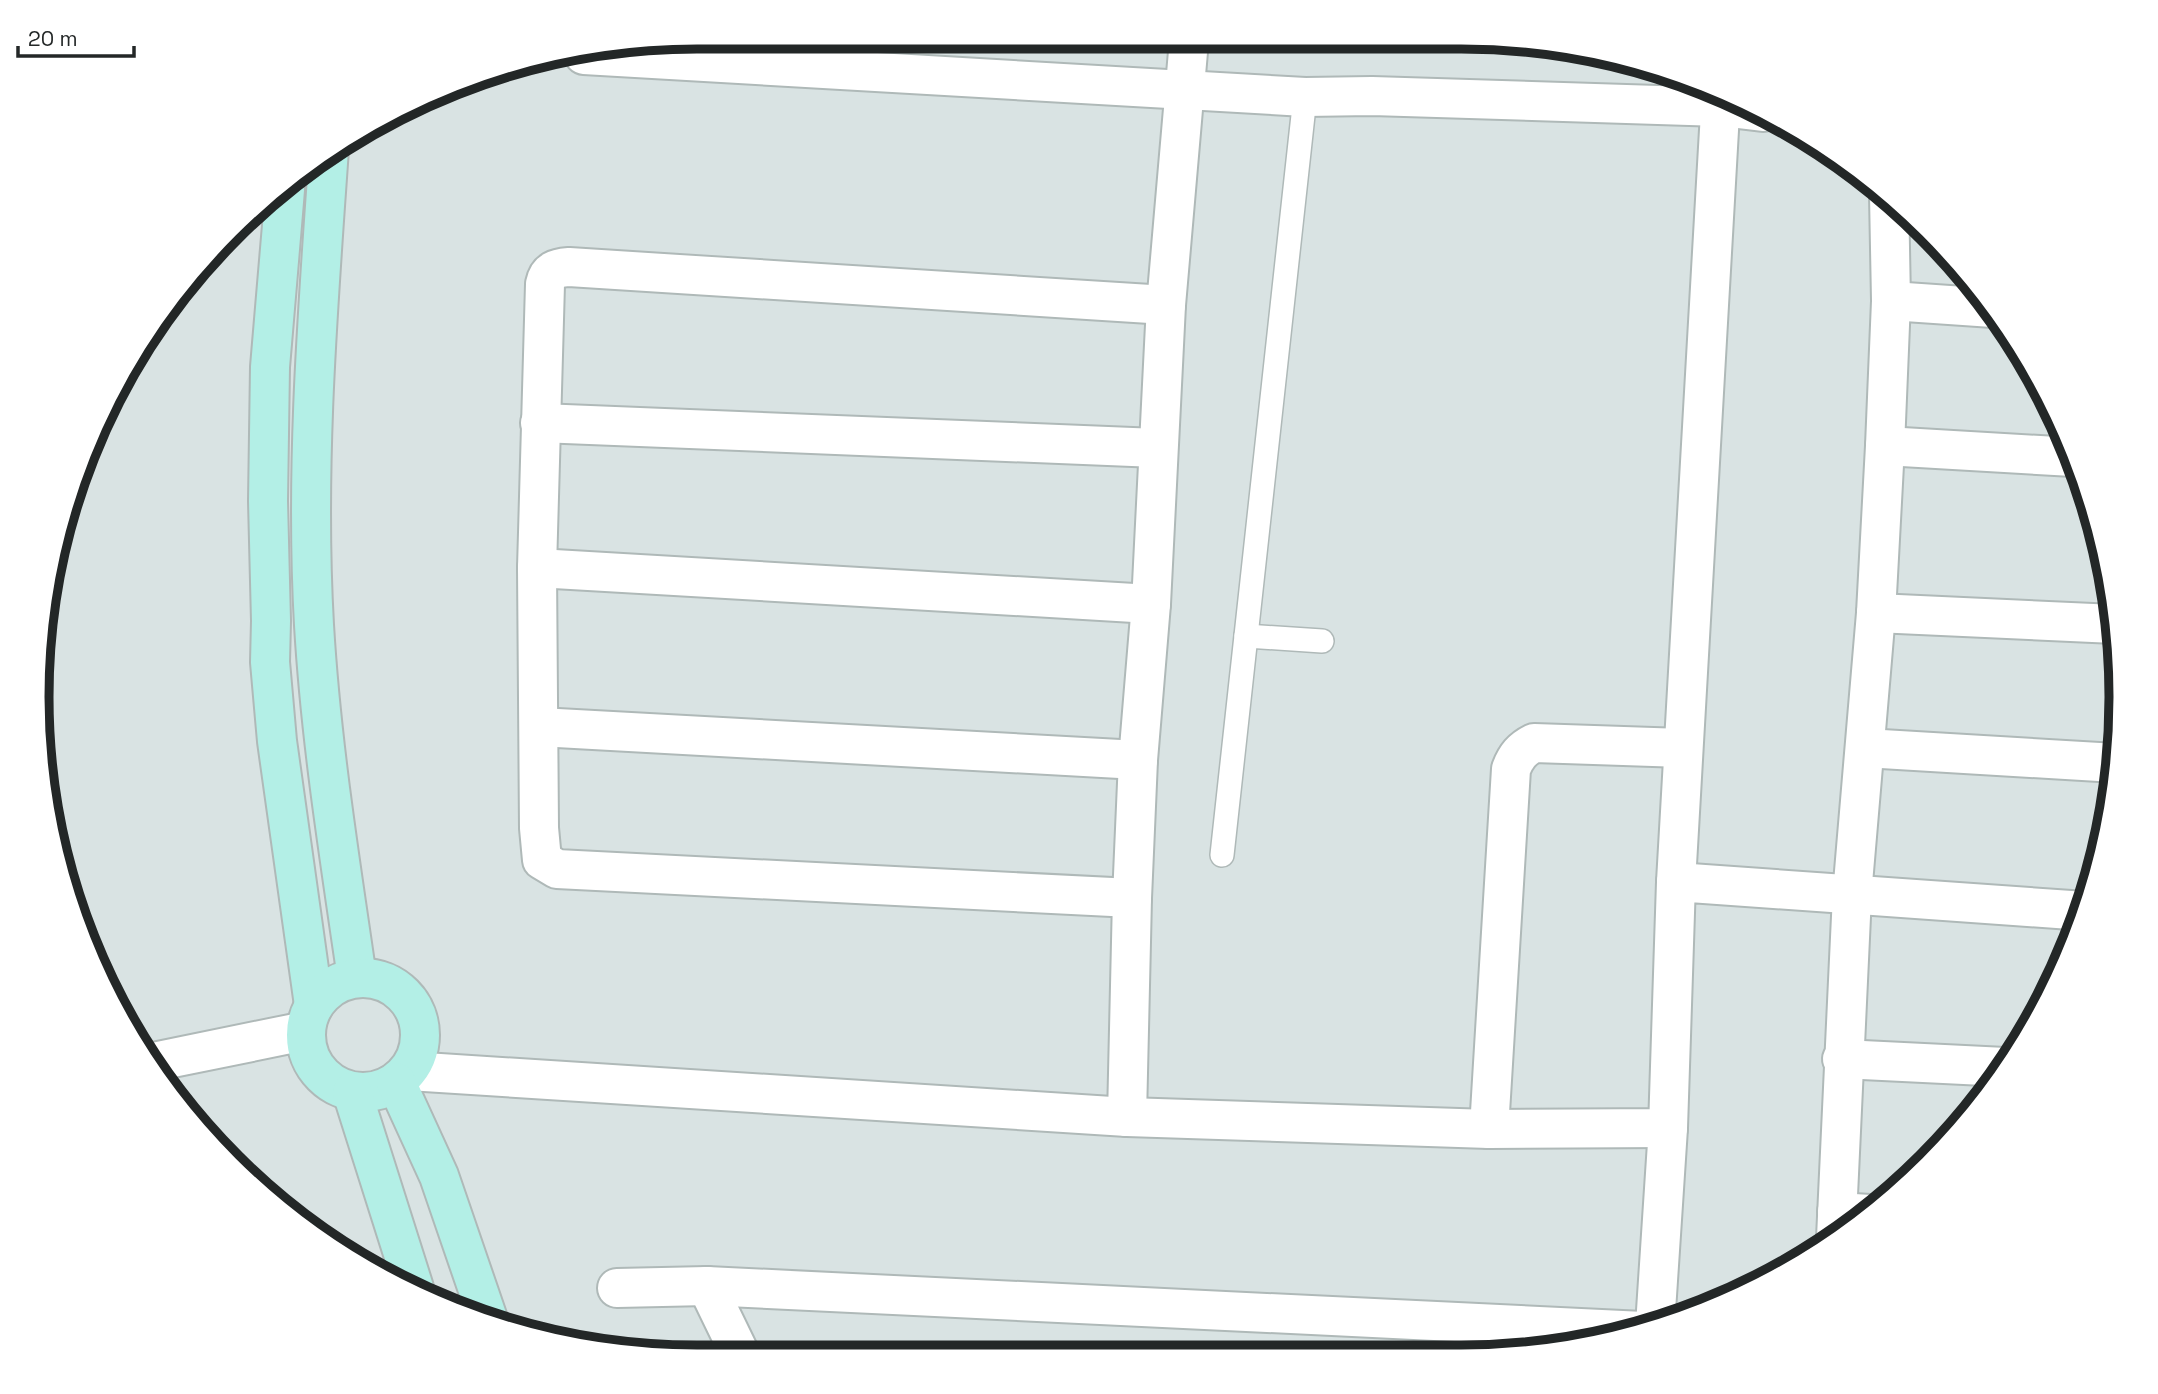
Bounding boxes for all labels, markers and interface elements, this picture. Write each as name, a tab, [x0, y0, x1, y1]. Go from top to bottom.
scale bar	[18, 14, 133, 58]
text: 20 m	[28, 25, 78, 52]

